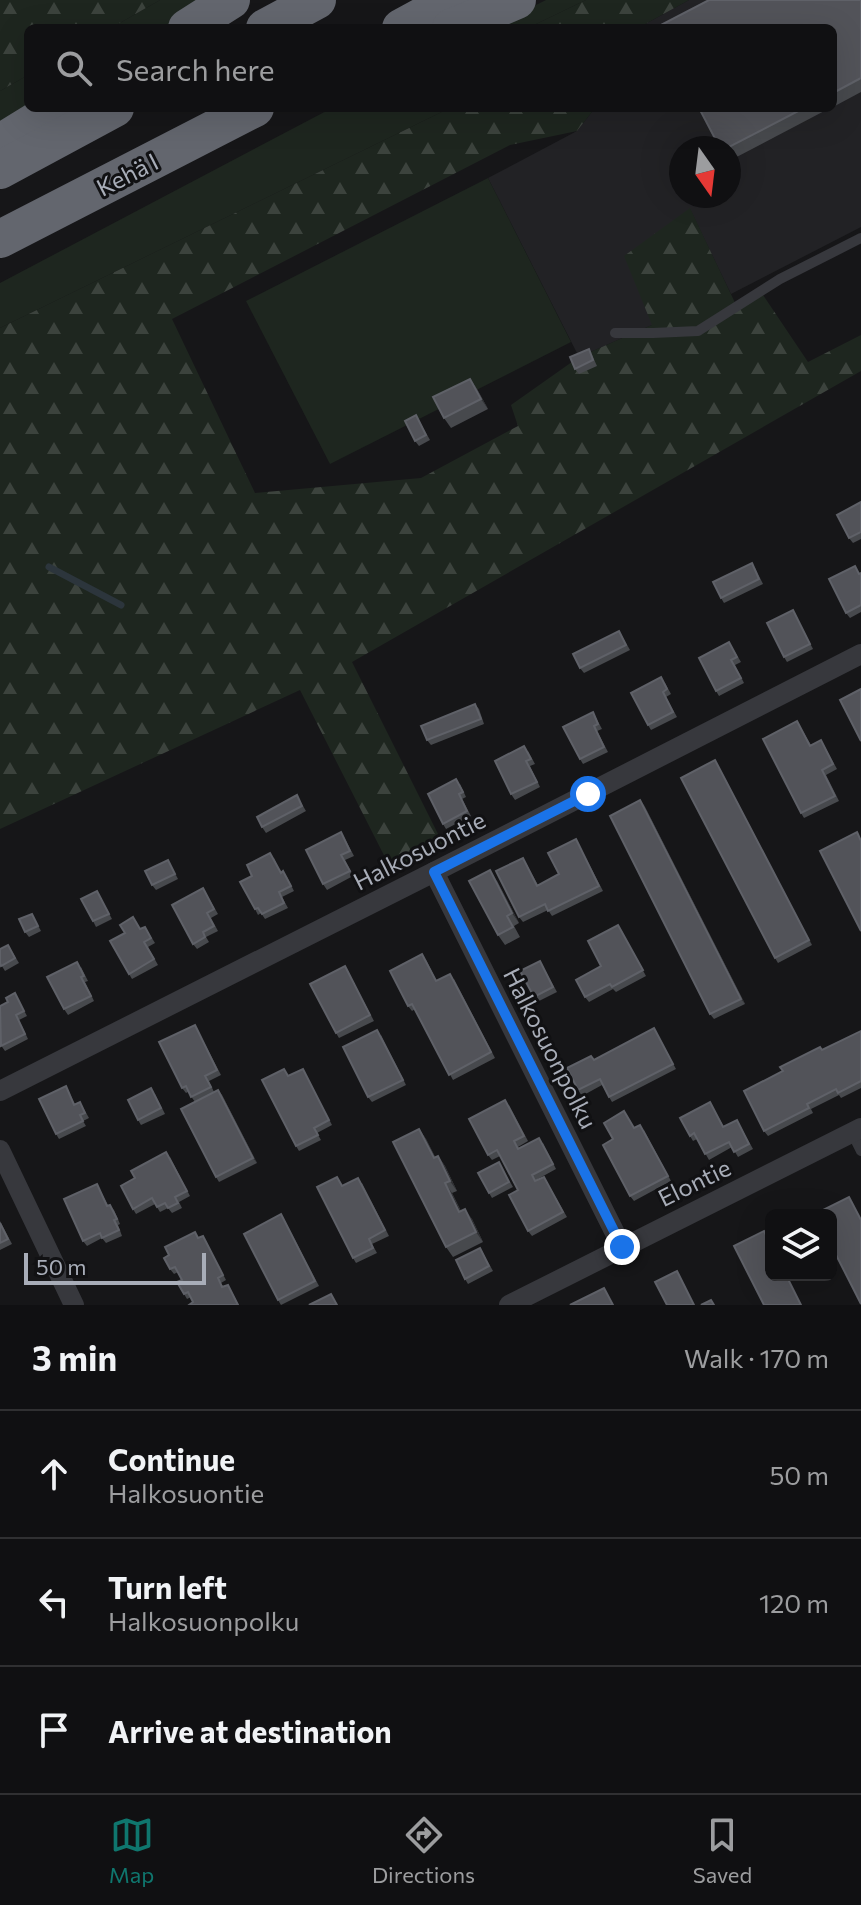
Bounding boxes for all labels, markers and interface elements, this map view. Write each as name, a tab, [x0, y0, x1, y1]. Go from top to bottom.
search box	[24, 24, 837, 112]
icon: search	[52, 46, 96, 90]
text: Search here	[116, 50, 275, 87]
north arrow	[669, 136, 741, 208]
street label: Kehä I	[91, 146, 163, 202]
route start	[570, 776, 606, 812]
street label: Halkosuontie	[348, 804, 490, 896]
street label: Halkosuonpolku	[498, 963, 604, 1133]
street label: Elontie	[653, 1152, 735, 1212]
map controls	[765, 1209, 837, 1281]
button: layers	[765, 1209, 837, 1281]
route end	[604, 1229, 640, 1265]
scale bar	[24, 1249, 206, 1285]
text: 50 m	[36, 1253, 86, 1280]
text: 3 min	[32, 1336, 117, 1378]
text: Walk · 170 m	[684, 1342, 829, 1373]
text: Continue	[108, 1440, 235, 1477]
icon: ahead	[32, 1452, 76, 1496]
text: 50 m	[769, 1459, 829, 1490]
text: Halkosuontie	[108, 1477, 264, 1508]
text: Turn left	[108, 1568, 227, 1605]
icon: left	[32, 1580, 76, 1624]
text: 120 m	[759, 1587, 829, 1618]
text: Halkosuonpolku	[108, 1605, 299, 1636]
icon: arrive	[32, 1708, 76, 1752]
text: Arrive at destination	[108, 1712, 392, 1749]
tab: Map	[109, 1813, 154, 1888]
tab: Directions	[372, 1813, 475, 1888]
tab: Saved	[693, 1813, 752, 1888]

